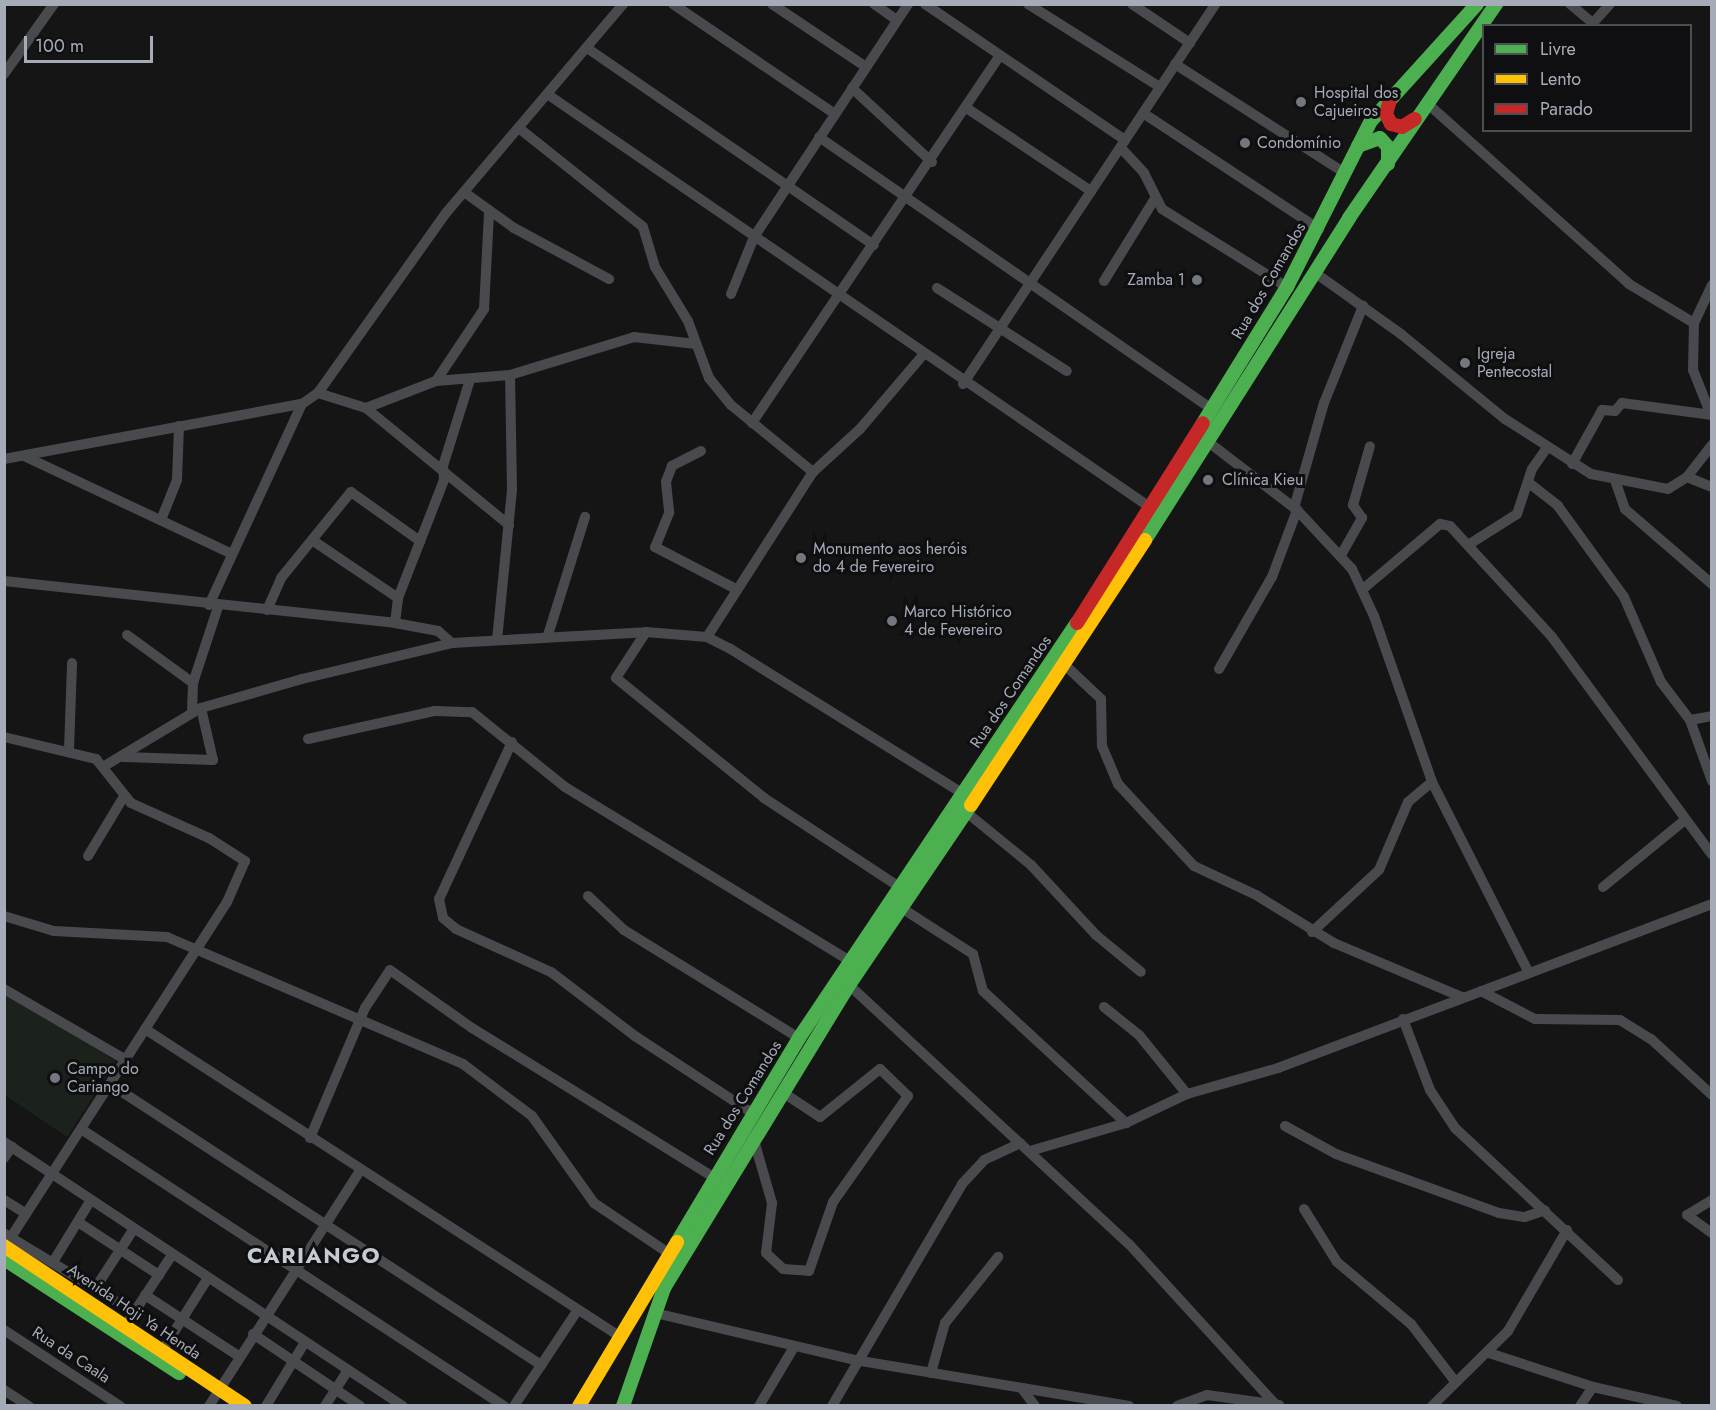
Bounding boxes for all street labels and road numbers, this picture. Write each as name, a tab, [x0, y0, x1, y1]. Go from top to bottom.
street label: Rua dos Comandos	[1228, 219, 1310, 343]
street label: Rua dos Comandos	[966, 632, 1056, 752]
street label: Rua dos Comandos	[700, 1037, 786, 1159]
street label: Avenida Hoji Ya Henda	[64, 1260, 204, 1364]
street label: Rua da Caala	[28, 1323, 114, 1387]

